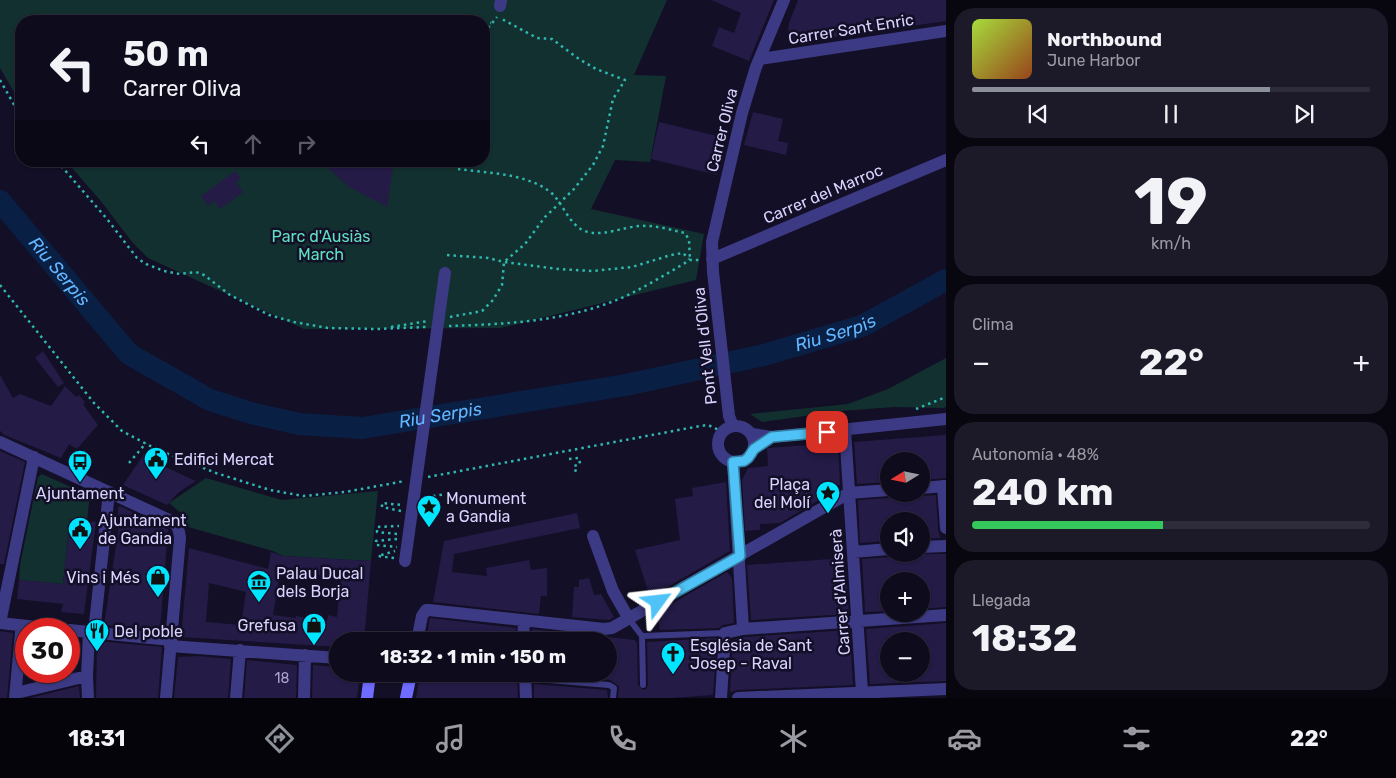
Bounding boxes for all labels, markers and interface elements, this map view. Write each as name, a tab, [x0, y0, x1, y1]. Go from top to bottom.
street label: Carrer Sant Enric	[787, 10, 915, 48]
text: Northbound	[1047, 28, 1162, 51]
text: 50 m	[123, 33, 209, 75]
icon: left	[40, 35, 105, 100]
text: June Harbor	[1047, 51, 1140, 70]
text: Carrer Oliva	[123, 75, 241, 102]
street label: Carrer Oliva	[702, 86, 742, 174]
icon: previous	[1024, 100, 1052, 128]
icon: pause	[1157, 100, 1185, 128]
icon: next	[1290, 100, 1318, 128]
icon: left	[186, 130, 214, 158]
icon: ahead	[239, 130, 267, 158]
icon: right	[292, 130, 320, 158]
street label: Carrer del Marroc	[760, 160, 886, 228]
text: 19	[1134, 163, 1208, 240]
park label: Parc d'Ausiàs March	[272, 227, 370, 264]
water label: Riu Serpis	[24, 232, 95, 310]
text: km/h	[1151, 234, 1191, 253]
street label: Pont Vell d’Oliva	[689, 286, 721, 406]
water label: Riu Serpis	[792, 309, 880, 356]
text: Clima	[972, 315, 1013, 334]
text: 22°	[1139, 339, 1204, 385]
text: −	[972, 346, 990, 379]
text: +	[1353, 346, 1370, 379]
water label: Riu Serpis	[397, 398, 483, 433]
pin	[806, 411, 848, 453]
icon: arrive	[813, 418, 841, 446]
text: Autonomía · 48%	[972, 445, 1099, 464]
public building icon: Edifici Mercat	[143, 446, 169, 480]
bus stop icon: Ajuntament	[67, 449, 93, 483]
place label: Edifici Mercat	[174, 450, 274, 469]
north arrow	[880, 452, 930, 502]
map controls	[880, 452, 930, 682]
text: 240 km	[972, 469, 1113, 515]
place label: Plaça del Molí	[754, 475, 811, 512]
place icon: Plaça del Molí	[815, 480, 841, 514]
place label: Ajuntament	[36, 484, 124, 503]
place label: Monument a Gandia	[446, 489, 526, 526]
place icon: Monument a Gandia	[416, 494, 442, 528]
place label: Ajuntament de Gandia	[98, 511, 187, 548]
button: sound	[880, 512, 930, 562]
public building icon: Ajuntament de Gandia	[67, 516, 93, 550]
street label: Carrer d'Almiserà	[826, 528, 854, 656]
shop icon: Vins i Més	[145, 564, 171, 598]
place label: Palau Ducal dels Borja	[276, 564, 363, 601]
place label: Vins i Més	[66, 568, 140, 587]
museum icon: Palau Ducal dels Borja	[246, 569, 272, 603]
button: +	[880, 572, 930, 622]
position arrow	[631, 575, 683, 627]
text: Llegada	[972, 591, 1031, 610]
shop icon: Grefusa	[301, 612, 327, 646]
text: 18:32	[972, 615, 1077, 661]
place label: Grefusa	[238, 616, 296, 635]
speed limit sign: 30	[15, 618, 80, 683]
restaurant icon: Del poble	[84, 618, 110, 652]
place label: Del poble	[114, 622, 183, 641]
button: −	[880, 632, 930, 682]
place label: Església de Sant Josep - Raval	[690, 636, 812, 673]
church icon: Església de Sant Josep - Raval	[660, 641, 686, 675]
text: 18:32 · 1 min · 150 m	[380, 645, 566, 668]
house number: 18	[275, 670, 290, 687]
icon: directions	[262, 721, 297, 756]
icon: music	[433, 721, 468, 756]
icon: phone	[605, 721, 640, 756]
icon: climate	[776, 721, 811, 756]
icon: car	[947, 721, 982, 756]
icon: filters	[1119, 721, 1154, 756]
text: 18:31	[68, 725, 126, 752]
text: 22°	[1290, 725, 1328, 752]

